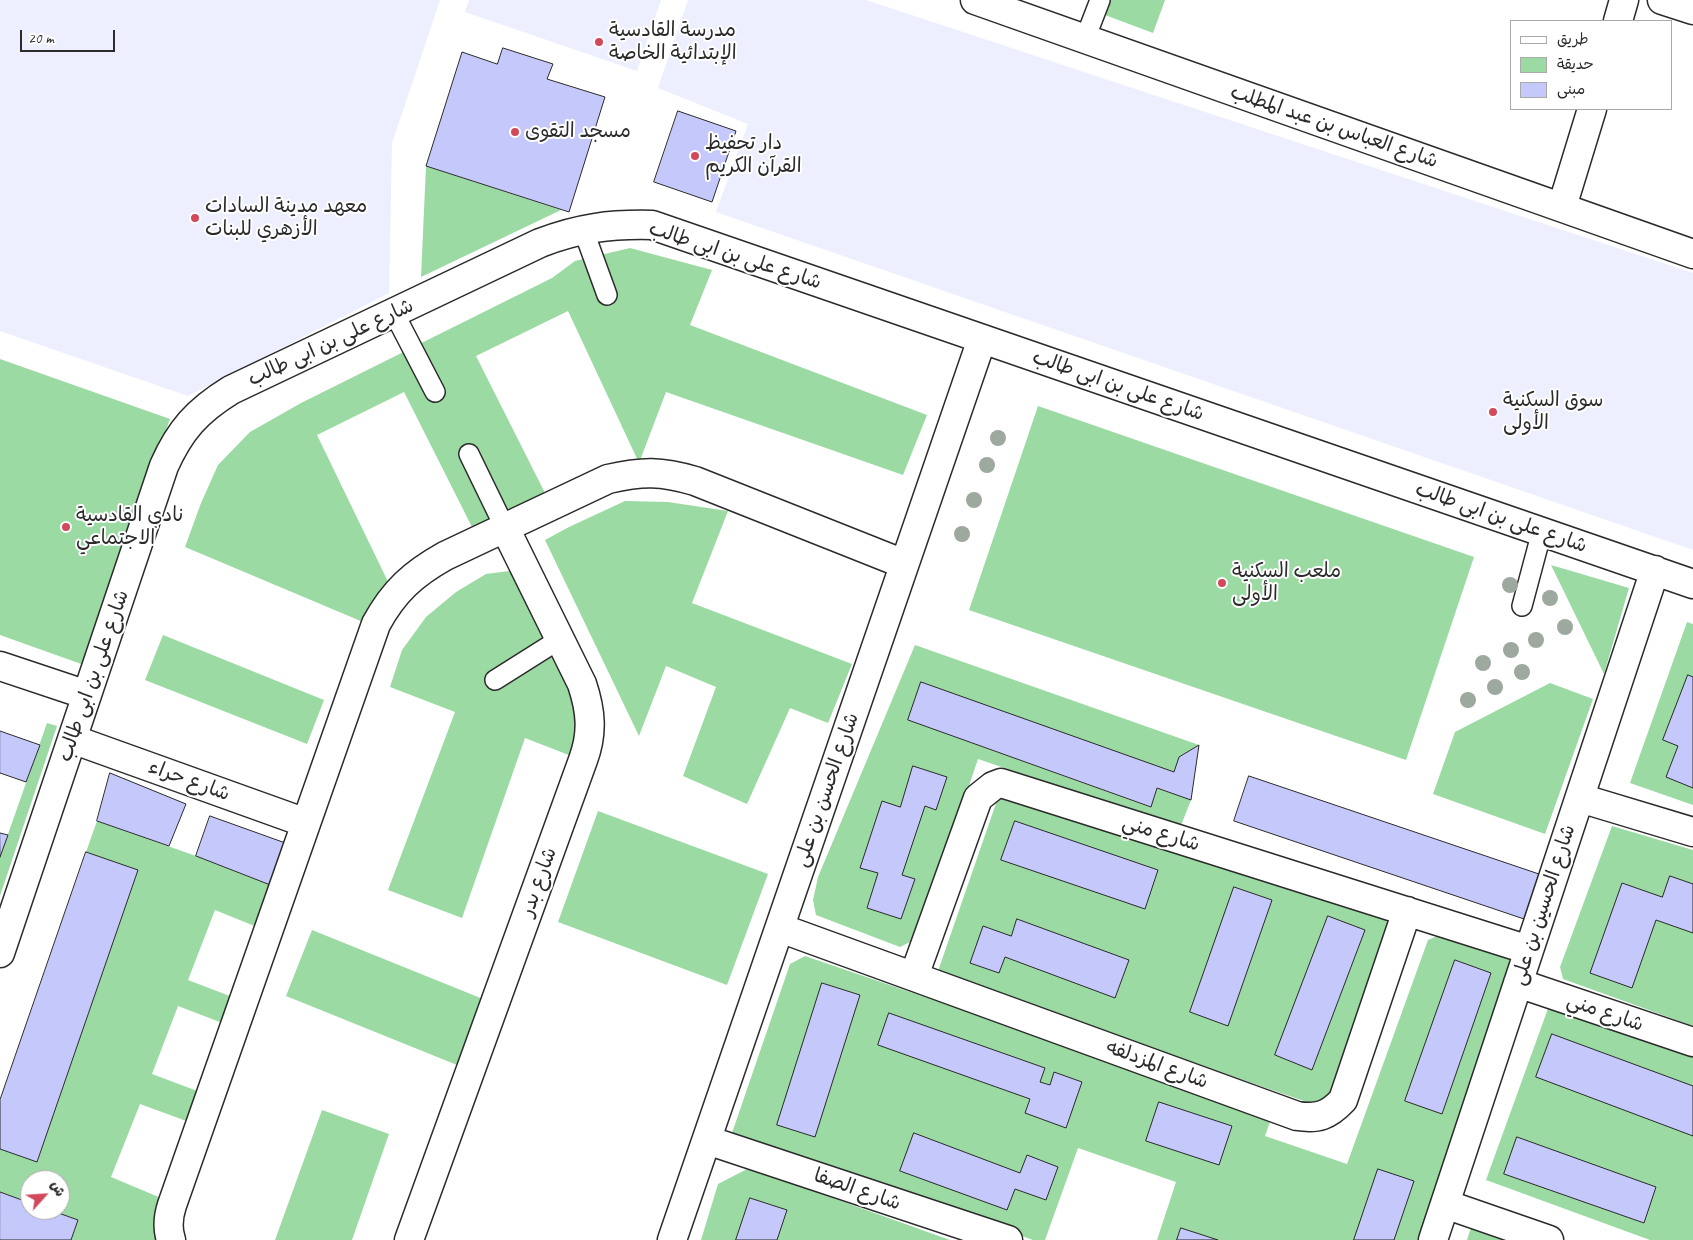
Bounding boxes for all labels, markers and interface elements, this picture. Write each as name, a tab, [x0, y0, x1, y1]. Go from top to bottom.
place label: مدرسة القادسية الإبتدائية الخاصة	[609, 19, 737, 66]
scale bar	[22, 20, 118, 52]
legend	[1510, 20, 1673, 110]
text: 20 m	[28, 29, 54, 48]
text: طريق	[1557, 30, 1589, 49]
marker: مدرسة القادسية الإبتدائية الخاصة	[593, 36, 605, 48]
text: حديقة	[1557, 55, 1594, 74]
street label: شارع العباس بن عبد المطلب	[1227, 80, 1441, 174]
text: مبنى	[1557, 80, 1585, 99]
place label: مسجد التقوى	[525, 120, 631, 144]
marker: مسجد التقوى	[509, 126, 521, 138]
place label: دار تحفيظ القرآن الكريم	[705, 132, 802, 179]
marker: دار تحفيظ القرآن الكريم	[689, 150, 701, 162]
place label: معهد مدينة السادات الأزهري للبنات	[205, 195, 367, 242]
marker: معهد مدينة السادات الأزهري للبنات	[189, 212, 201, 224]
street label: شارع على بن ابى طالب	[646, 217, 824, 295]
street label: شارع على بن ابى طالب	[244, 294, 418, 392]
street label: شارع على بن ابى طالب	[1029, 345, 1207, 427]
place label: سوق السكنية الأولى	[1503, 389, 1604, 436]
marker: سوق السكنية الأولى	[1487, 406, 1499, 418]
street label: شارع على بن ابى طالب	[1412, 477, 1590, 559]
place label: نادي القادسية الاجتماعي	[76, 504, 183, 551]
marker: نادي القادسية الاجتماعي	[60, 521, 72, 533]
place label: ملعب السكنية الأولى	[1232, 560, 1341, 607]
marker: ملعب السكنية الأولى	[1216, 577, 1228, 589]
street label: شارع على بن ابى طالب	[53, 587, 135, 765]
street label: شارع الحسن بن على	[789, 710, 865, 870]
street label: شارع حراء	[145, 755, 233, 807]
street label: شارع مني	[1119, 811, 1203, 857]
street label: شارع الحسين بن على	[1507, 822, 1581, 988]
street label: شارع بدر	[515, 844, 563, 920]
street label: شارع مني	[1563, 989, 1647, 1037]
street label: شارع المزدلفه	[1103, 1035, 1211, 1095]
street label: شارع الصفا	[810, 1164, 904, 1216]
north arrow	[20, 1170, 70, 1220]
text: ش	[47, 1178, 69, 1199]

